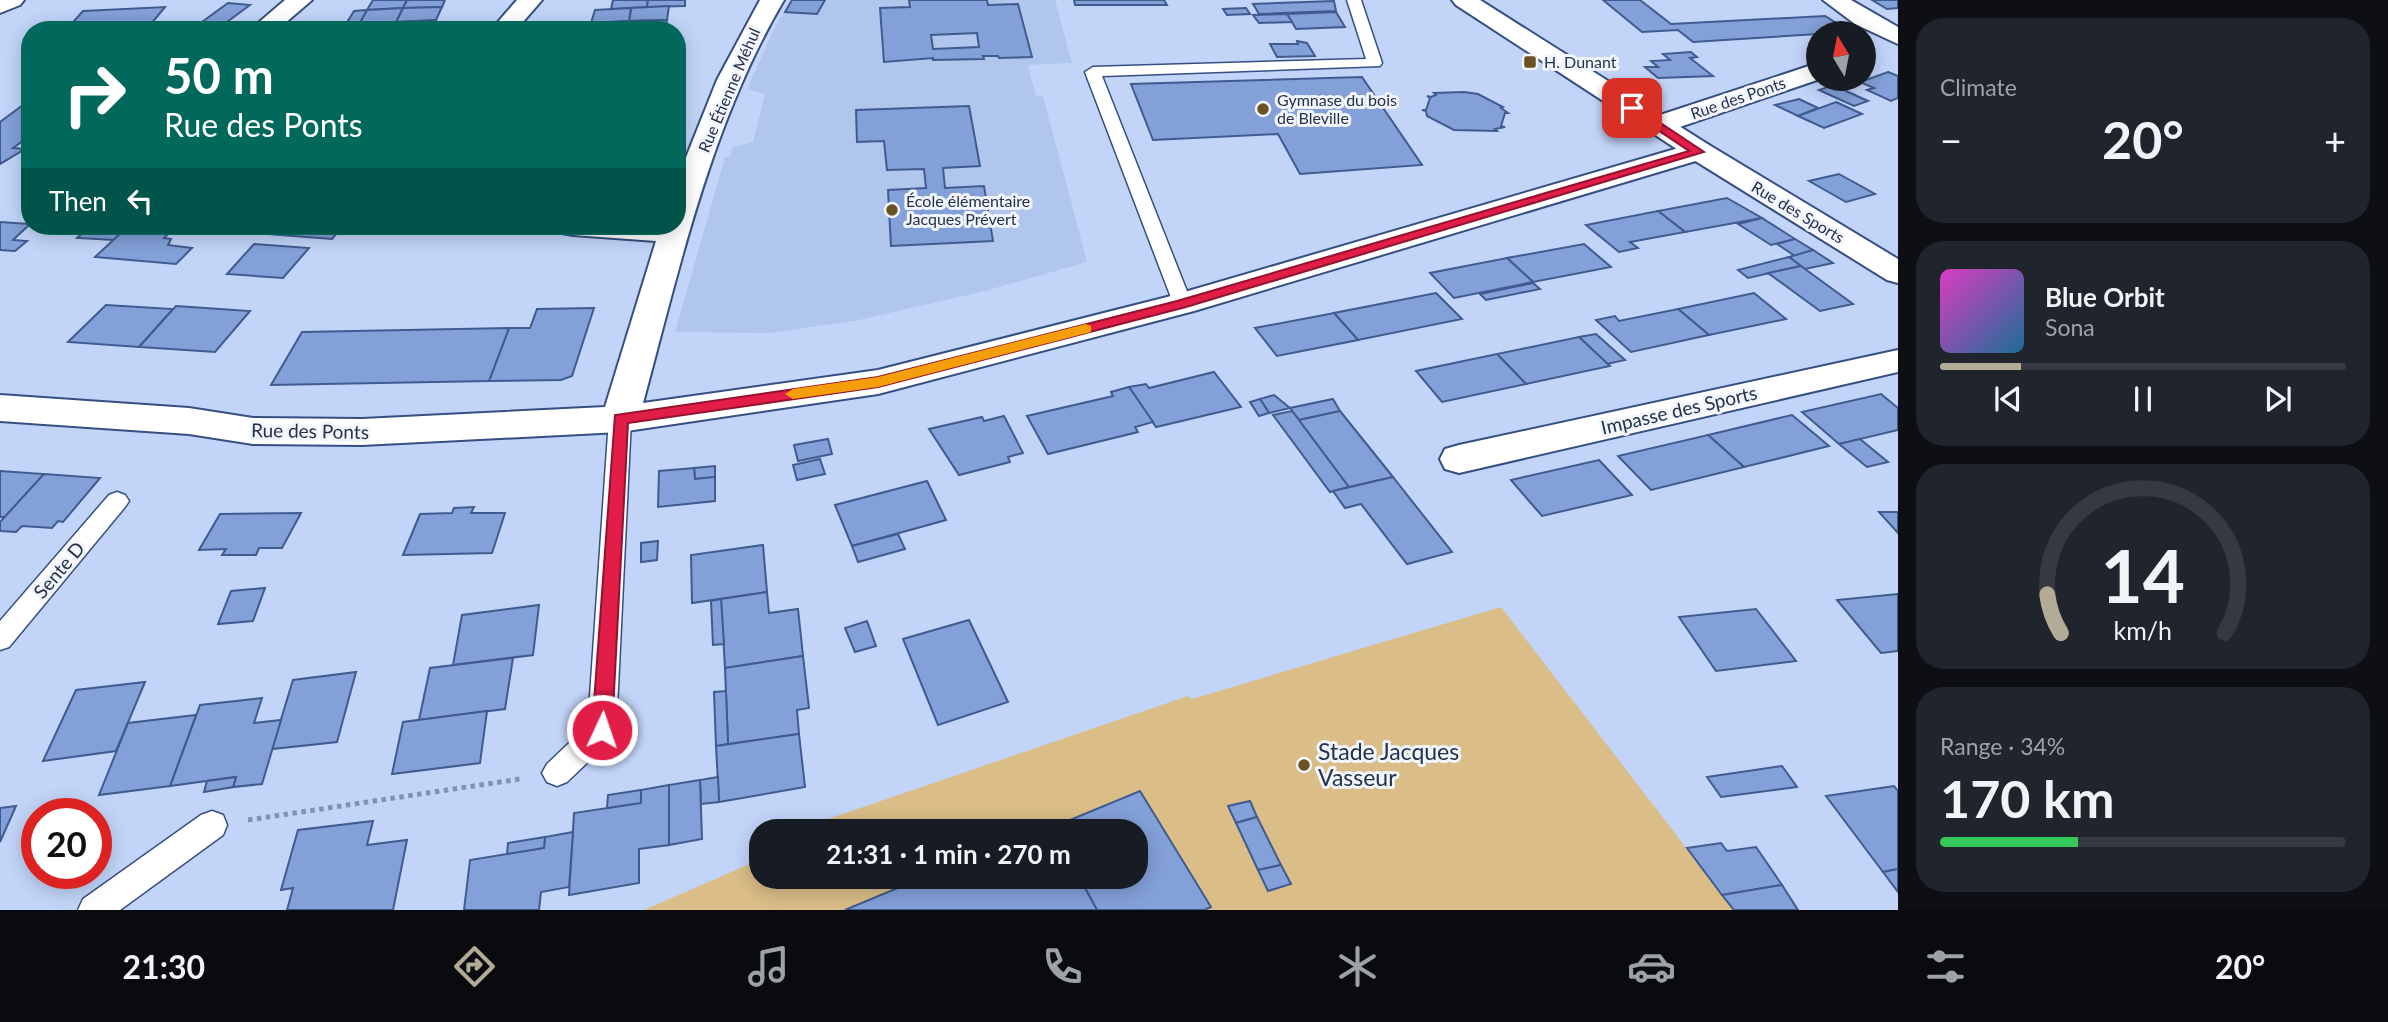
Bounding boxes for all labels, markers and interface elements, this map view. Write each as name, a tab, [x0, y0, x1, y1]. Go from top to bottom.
north arrow	[1806, 21, 1876, 91]
map controls	[1806, 21, 1876, 91]
street label: Rue Étienne Méhul	[694, 25, 763, 155]
text: 50 m	[164, 46, 274, 104]
icon: right	[49, 49, 140, 140]
place label: H. Dunant	[1544, 52, 1617, 71]
marker: H. Dunant	[1522, 54, 1538, 70]
street label: Rue des Ponts	[1688, 72, 1788, 123]
text: Climate	[1940, 73, 2017, 101]
pin	[1602, 78, 1662, 138]
icon: arrive	[1613, 89, 1651, 127]
place label: Gymnase du bois de Bleville	[1277, 90, 1397, 127]
marker: Gymnase du bois de Bleville	[1255, 101, 1271, 117]
text: Rue des Ponts	[164, 105, 363, 144]
text: 20°	[2102, 108, 2184, 170]
text: −	[1940, 117, 1962, 163]
text: +	[2324, 117, 2346, 163]
street label: Rue des Sports	[1749, 176, 1848, 247]
icon: left	[121, 182, 159, 220]
text: Then	[49, 185, 107, 217]
place label: École élémentaire Jacques Prévert	[906, 191, 1030, 228]
marker: École élémentaire Jacques Prévert	[884, 202, 900, 218]
text: Blue Orbit	[2045, 281, 2165, 313]
text: Sona	[2045, 313, 2095, 341]
street label: Impasse des Sports	[1599, 380, 1759, 439]
icon: previous	[1989, 380, 2027, 418]
icon: pause	[2124, 380, 2162, 418]
icon: next	[2259, 380, 2297, 418]
street label: Rue des Ponts	[251, 418, 369, 443]
text: 14	[2101, 531, 2185, 619]
street label: Sente D	[28, 537, 89, 603]
text: km/h	[2114, 614, 2172, 644]
position arrow	[565, 693, 639, 767]
text: Range · 34%	[1940, 732, 2065, 760]
place label: Stade Jacques Vasseur	[1318, 737, 1459, 791]
marker: Stade Jacques Vasseur	[1296, 757, 1312, 773]
text: 170 km	[1940, 767, 2114, 829]
speed limit sign: 20	[21, 798, 112, 889]
text: 21:31 · 1 min · 270 m	[826, 838, 1071, 870]
icon: directions	[450, 942, 499, 991]
icon: music	[744, 942, 793, 991]
icon: phone	[1038, 942, 1087, 991]
icon: climate	[1333, 942, 1382, 991]
icon: car	[1627, 942, 1676, 991]
icon: filters	[1921, 942, 1970, 991]
text: 21:30	[123, 947, 205, 986]
text: 20°	[2215, 947, 2265, 986]

